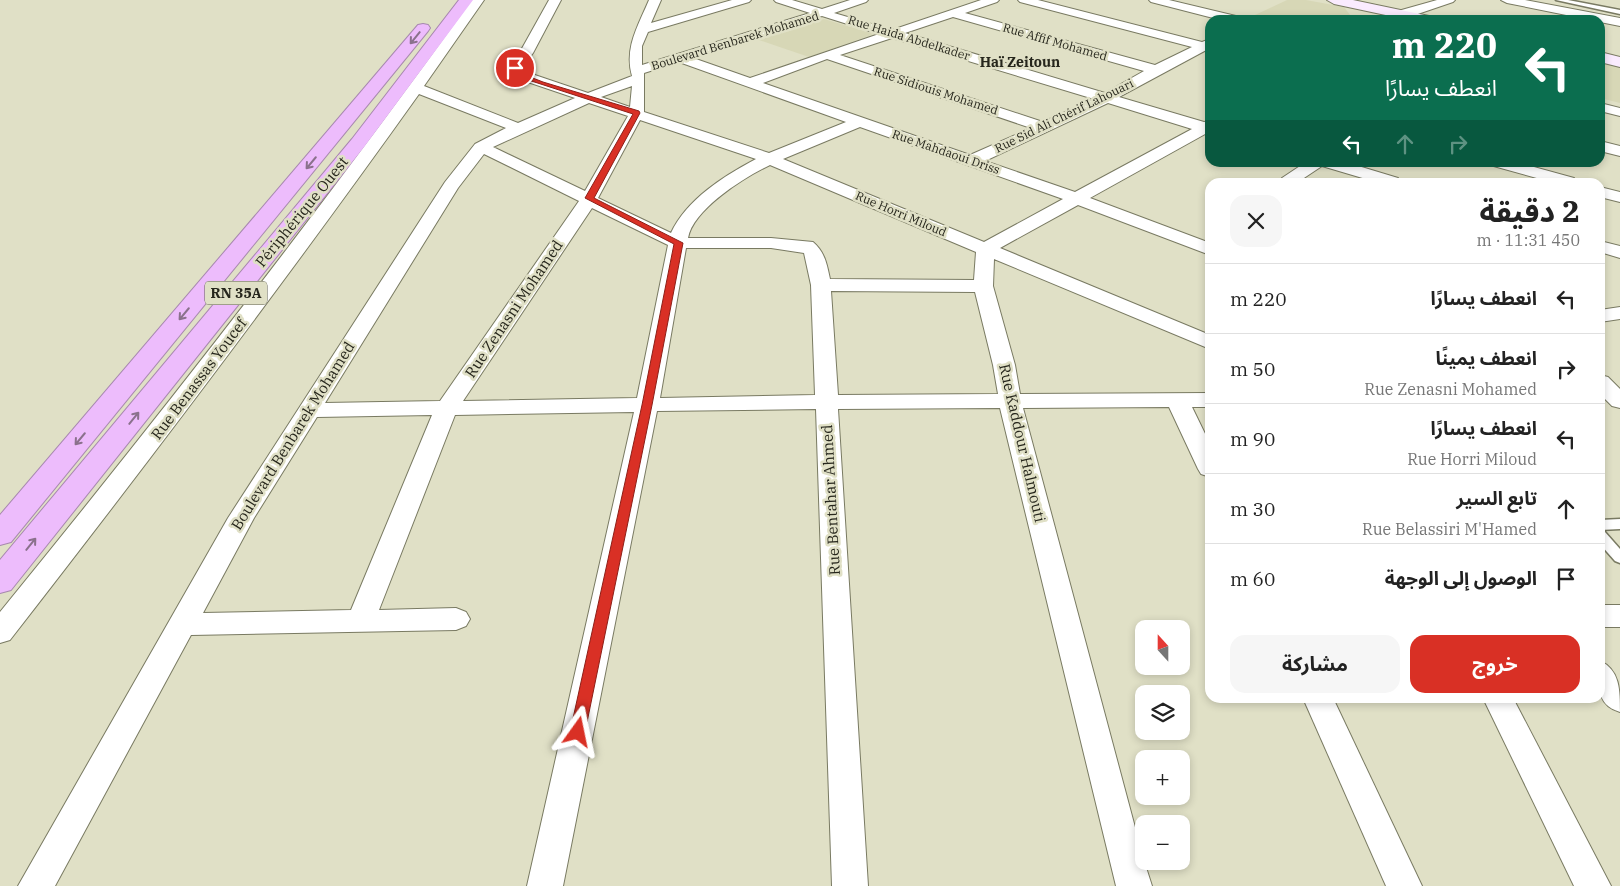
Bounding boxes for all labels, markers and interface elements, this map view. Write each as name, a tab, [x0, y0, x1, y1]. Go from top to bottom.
street label: Boulevard Benbarek Mohamed	[649, 8, 821, 73]
street label: Rue Haida Abdelkader	[846, 12, 972, 63]
street label: Rue Affif Mohamed	[1001, 19, 1109, 64]
text: 220 m	[1392, 22, 1497, 68]
one-way arrow	[409, 31, 420, 44]
icon: left	[1515, 35, 1580, 100]
pin	[494, 47, 536, 89]
district label: Haï Zeitoun	[980, 53, 1060, 71]
icon: arrive	[501, 54, 529, 82]
street label: Rue Sidiouis Mohamed	[872, 63, 1000, 118]
text: انعطف يسارًا	[1385, 73, 1497, 102]
street label: Rue Sid Ali Chérif Lahouari	[992, 75, 1136, 156]
street label: Rue Mahdaoui Driss	[890, 126, 1002, 177]
icon: left	[1338, 130, 1366, 158]
icon: ahead	[1391, 130, 1419, 158]
icon: right	[1444, 130, 1472, 158]
street label: Périphérique Ouest	[251, 153, 352, 271]
one-way arrow	[305, 156, 316, 169]
street label: Rue Horri Miloud	[853, 188, 949, 239]
text: 2 دقيقة	[1480, 191, 1580, 230]
button: close	[1230, 195, 1282, 247]
text: 450 m · 11:31	[1477, 230, 1580, 250]
street label: Rue Zenasni Mohamed	[460, 236, 567, 381]
road number: RN 35A	[205, 282, 267, 304]
icon: left	[1552, 285, 1580, 313]
text: انعطف يسارًا	[1431, 286, 1537, 310]
text: 220 m	[1230, 287, 1287, 311]
one-way arrow	[179, 307, 190, 320]
street label: Rue Benassas Youcef	[147, 314, 251, 443]
street label: Boulevard Benbarek Mohamed	[227, 338, 358, 533]
text: انعطف يمينًا	[1435, 346, 1537, 370]
icon: right	[1552, 355, 1580, 383]
text: 50 m	[1230, 357, 1275, 381]
street label: Rue Kaddour Halmouti	[995, 362, 1050, 524]
text: Rue Zenasni Mohamed	[1364, 379, 1537, 399]
one-way arrow	[128, 412, 139, 425]
text: انعطف يسارًا	[1431, 416, 1537, 440]
street label: Rue Bentahar Ahmed	[817, 424, 844, 576]
icon: left	[1552, 425, 1580, 453]
text: 90 m	[1230, 427, 1275, 451]
one-way arrow	[75, 432, 86, 445]
text: Rue Horri Miloud	[1407, 449, 1537, 469]
text: تابع السير	[1456, 486, 1537, 510]
icon: ahead	[1552, 495, 1580, 523]
text: 30 m	[1230, 497, 1275, 521]
text: Rue Belassiri M'Hamed	[1362, 519, 1537, 539]
one-way arrow	[25, 538, 36, 551]
icon: arrive	[1552, 565, 1580, 593]
text: الوصول إلى الوجهة	[1385, 566, 1537, 590]
text: 60 m	[1230, 567, 1275, 591]
north arrow	[1135, 620, 1190, 675]
map controls	[1135, 620, 1190, 870]
button: مشاركة	[1230, 635, 1400, 693]
button: خروج	[1410, 635, 1580, 693]
button: layers	[1135, 685, 1190, 740]
position arrow	[551, 705, 603, 757]
button: +	[1135, 750, 1190, 805]
button: −	[1135, 815, 1190, 870]

